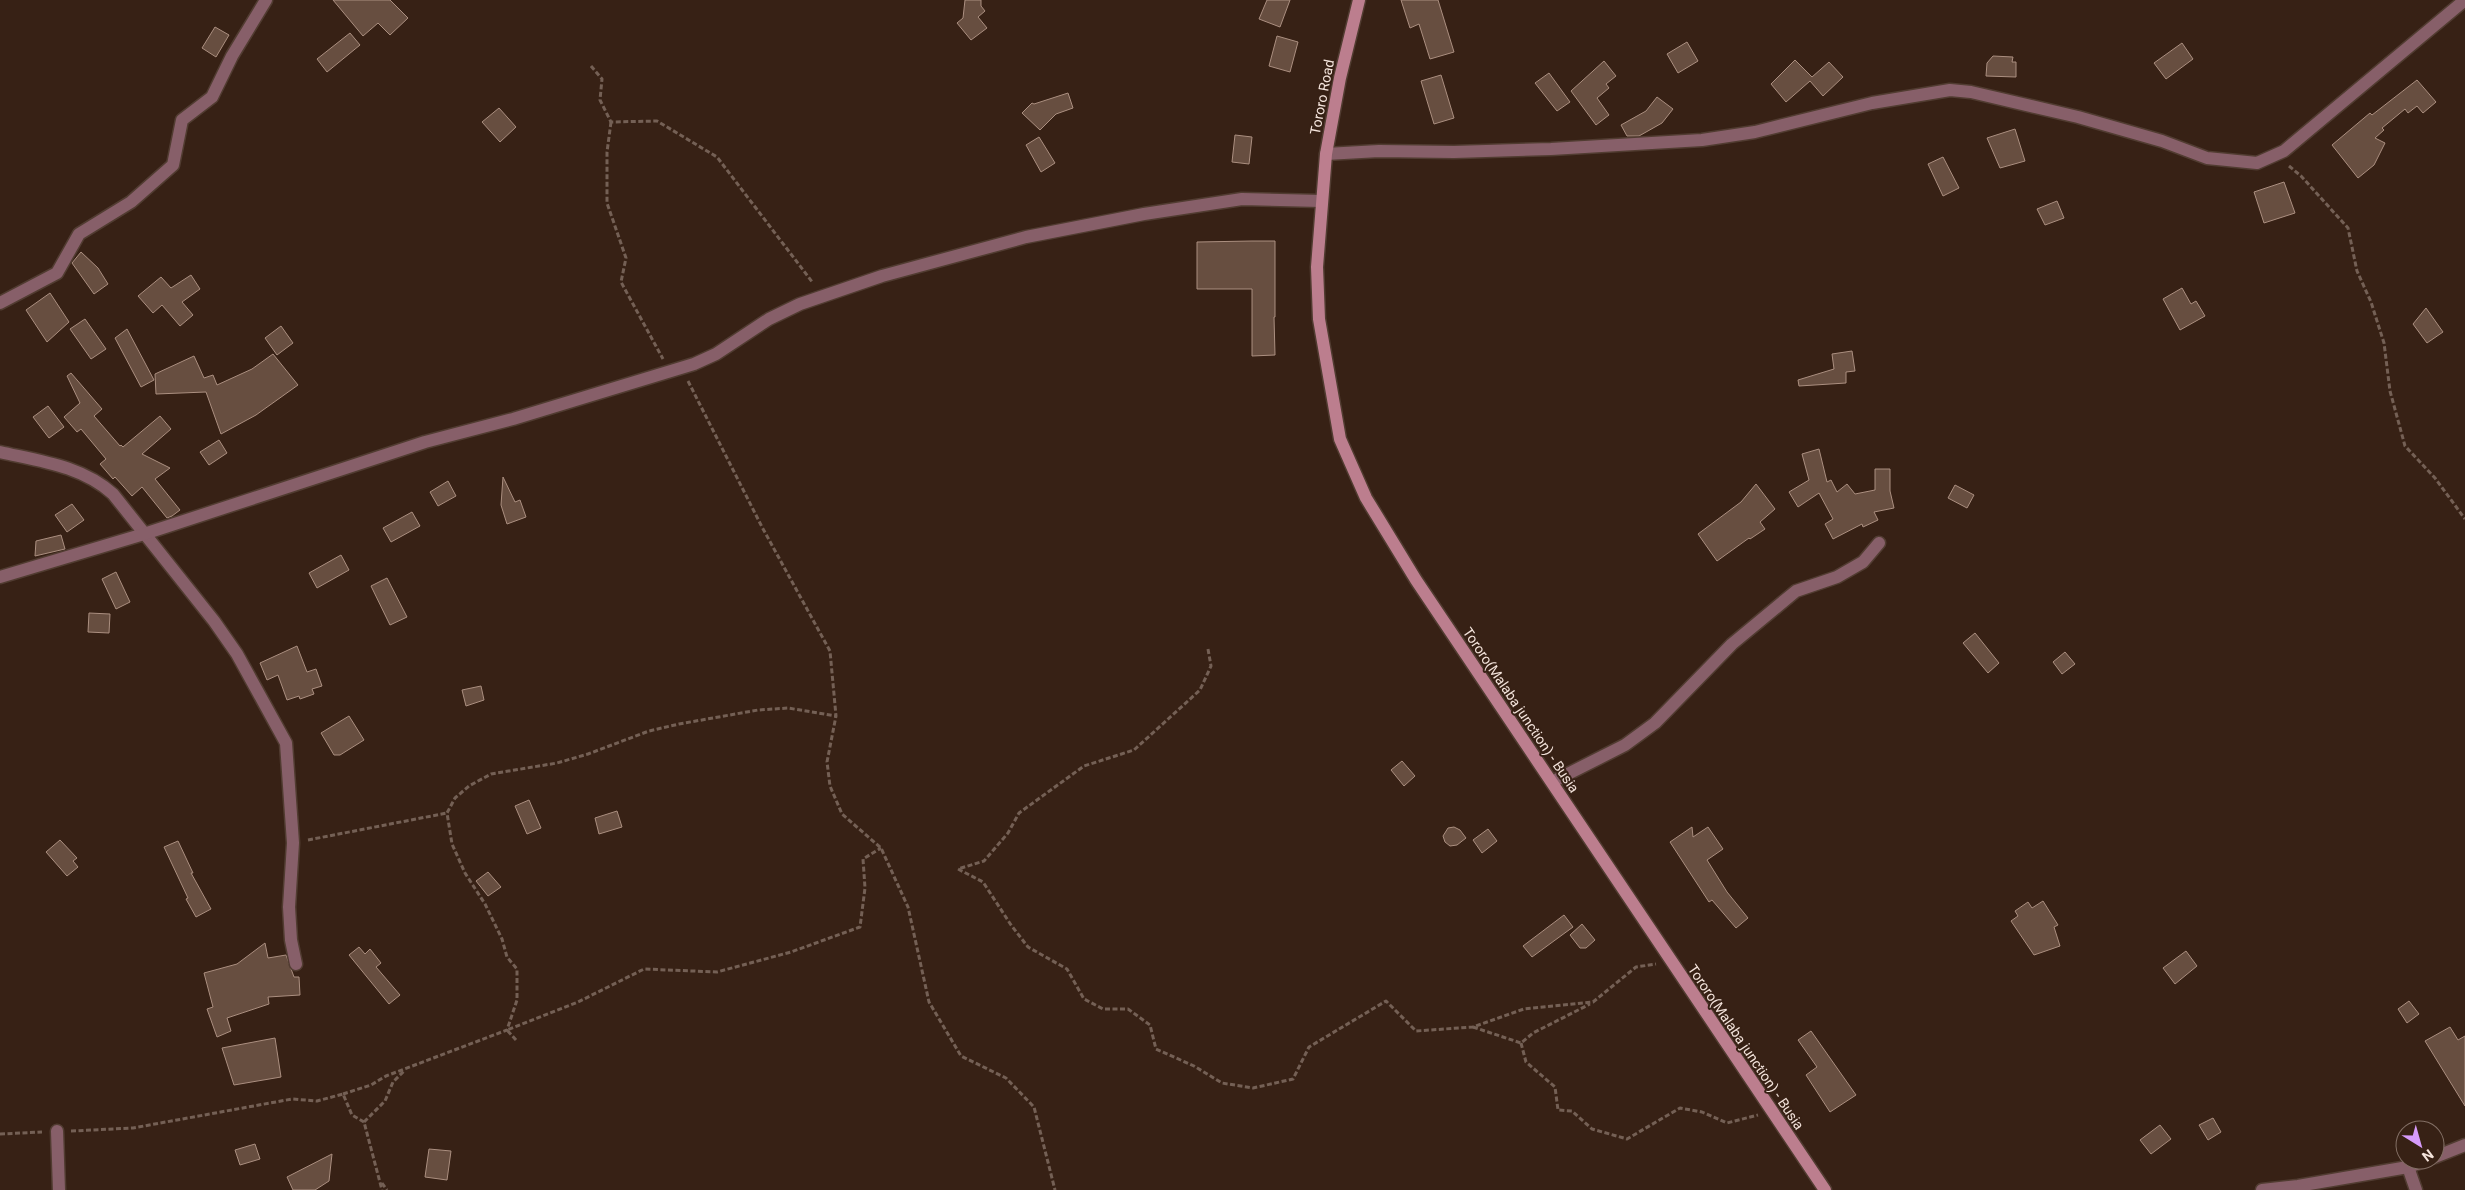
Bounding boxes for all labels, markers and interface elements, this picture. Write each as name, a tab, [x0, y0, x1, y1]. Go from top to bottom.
street label: Tororo Road	[1307, 58, 1337, 136]
street label: Tororo(Malaba junction) - Busia	[1459, 624, 1582, 796]
street label: Tororo(Malaba junction) - Busia	[1684, 961, 1807, 1133]
north arrow	[2395, 1120, 2445, 1170]
text: N	[2419, 1146, 2437, 1165]

